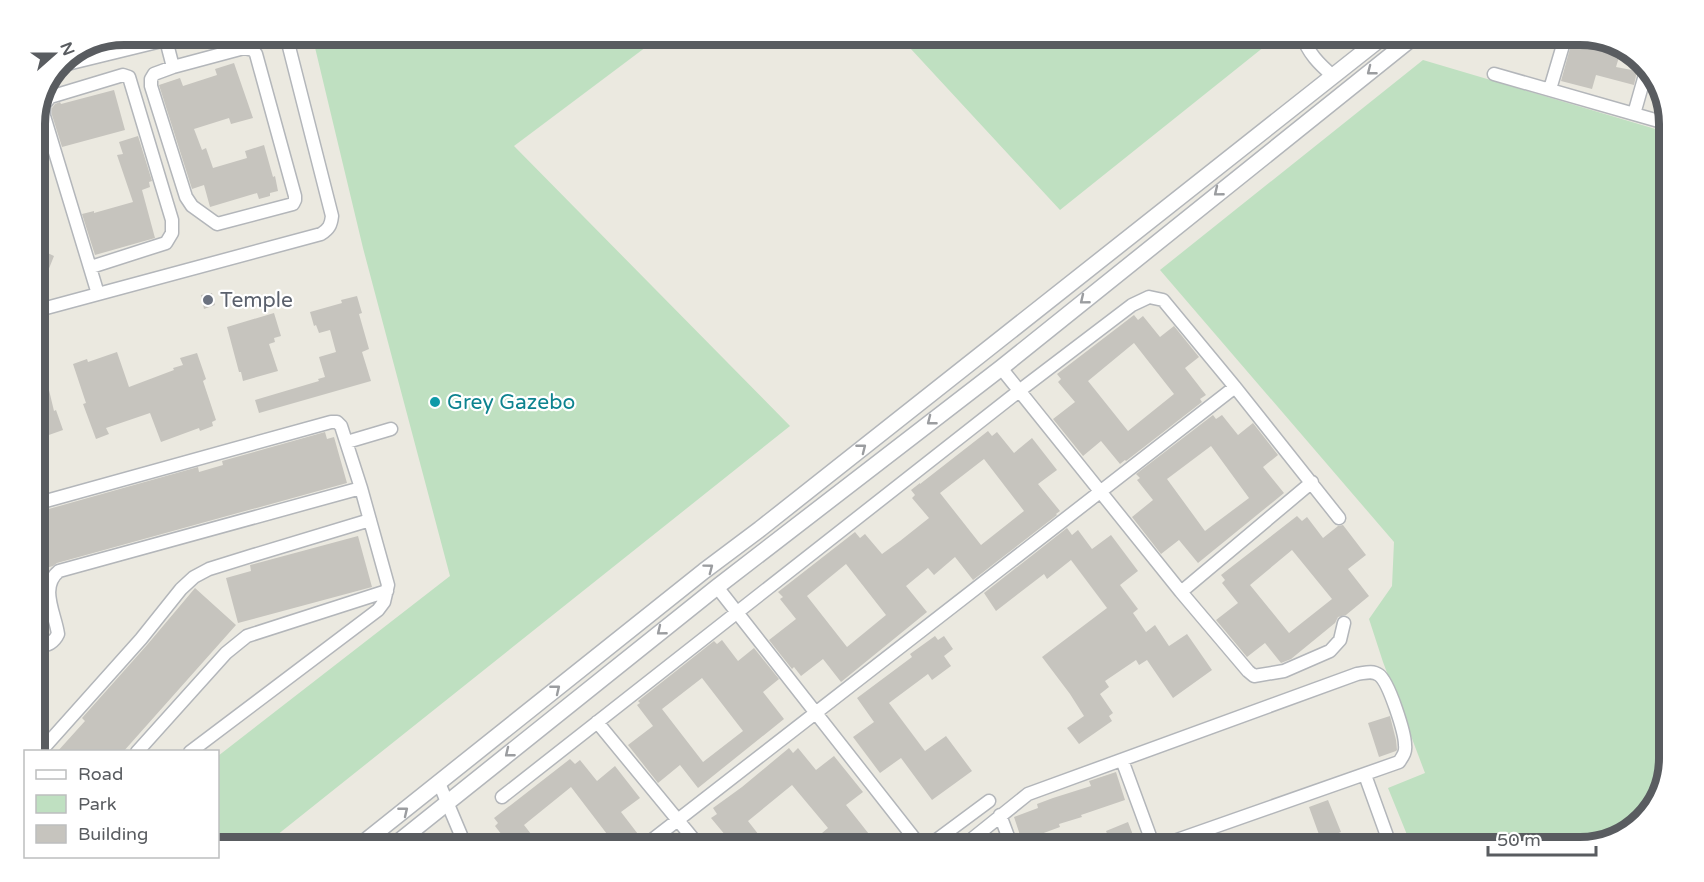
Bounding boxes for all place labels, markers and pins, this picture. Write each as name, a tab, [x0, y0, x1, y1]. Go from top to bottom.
place label: Temple	[220, 288, 293, 313]
marker: Temple	[201, 293, 215, 307]
place label: Grey Gazebo	[447, 390, 575, 415]
marker: Grey Gazebo	[428, 395, 442, 409]

